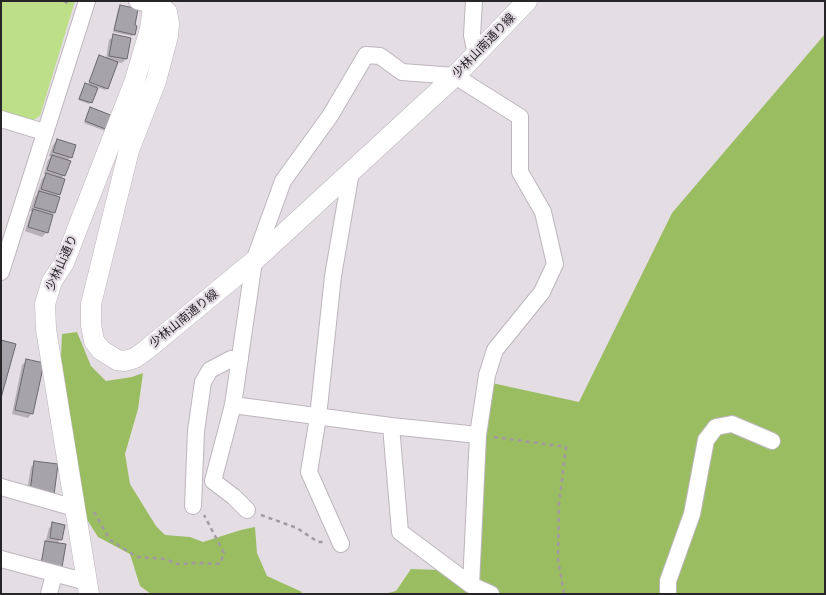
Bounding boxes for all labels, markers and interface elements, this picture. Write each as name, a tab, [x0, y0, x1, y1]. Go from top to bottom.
street label: 少林山南通り線	[450, 11, 518, 81]
street label: 少林山通り	[43, 233, 81, 293]
street label: 少林山南通り線	[147, 287, 221, 351]

